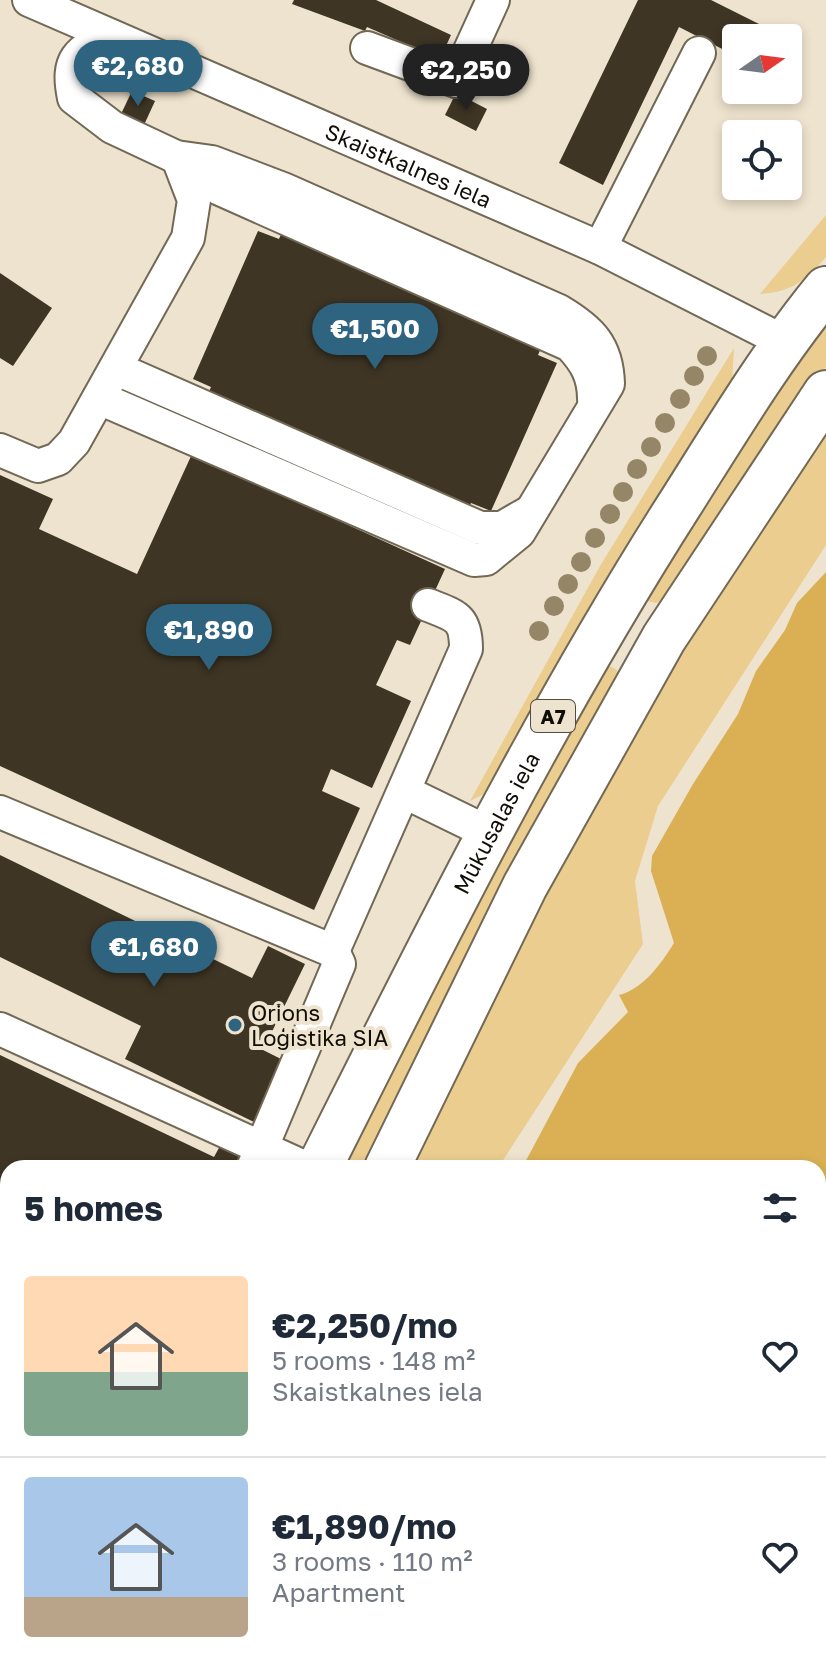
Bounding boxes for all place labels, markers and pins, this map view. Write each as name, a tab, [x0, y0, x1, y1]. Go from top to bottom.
pin: €2,680	[73, 40, 203, 108]
pin: €2,250	[401, 44, 531, 112]
pin: €1,500	[310, 303, 440, 371]
pin: €1,890	[144, 604, 274, 672]
pin: €1,680	[89, 921, 219, 989]
place label: Orions Loģistika SIA	[251, 999, 388, 1051]
marker: Orions Loģistika SIA	[226, 1016, 244, 1034]

